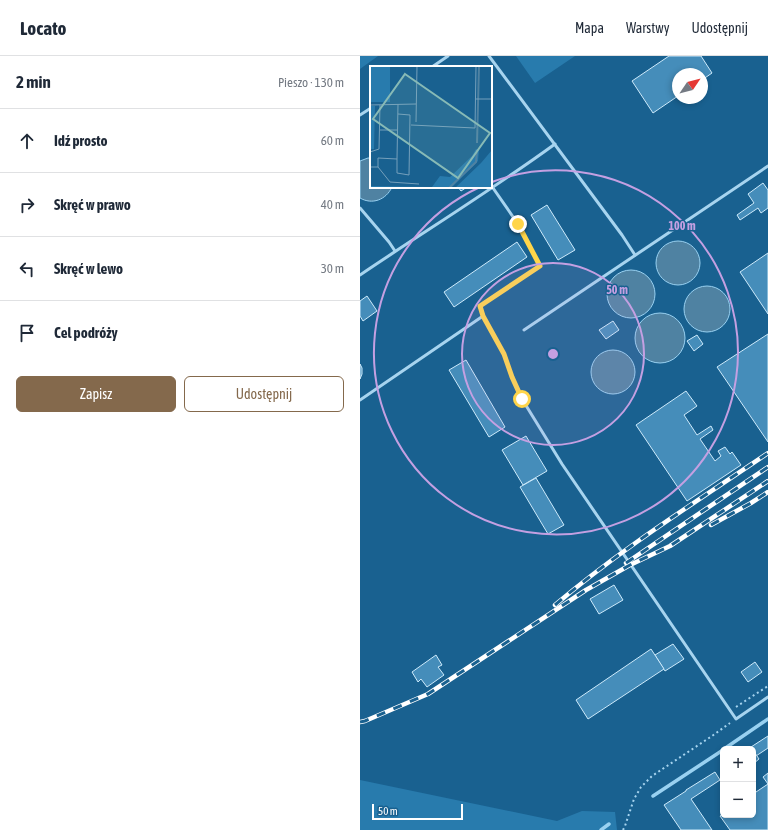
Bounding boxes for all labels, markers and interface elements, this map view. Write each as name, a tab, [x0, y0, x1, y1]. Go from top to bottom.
text: Locato	[20, 17, 66, 39]
text: Mapa	[575, 20, 604, 36]
text: Warstwy	[626, 20, 669, 36]
text: Udostępnij	[691, 20, 748, 36]
inset map	[370, 66, 492, 188]
north arrow	[672, 68, 708, 104]
text: 2 min	[16, 72, 51, 92]
text: Pieszo · 130 m	[278, 75, 344, 90]
icon: ahead	[16, 130, 38, 152]
text: Idź prosto	[54, 132, 108, 149]
text: 60 m	[321, 133, 344, 148]
icon: right	[16, 194, 38, 216]
text: Skręć w prawo	[54, 196, 131, 213]
text: 40 m	[321, 197, 344, 212]
route end	[509, 215, 527, 233]
text: 100 m	[668, 219, 696, 233]
icon: left	[16, 258, 38, 280]
text: Skręć w lewo	[54, 260, 123, 277]
text: 30 m	[321, 261, 344, 276]
text: 50 m	[606, 283, 628, 297]
icon: arrive	[16, 322, 38, 344]
text: Cel podróży	[54, 324, 118, 341]
centre of rings	[546, 347, 560, 361]
button: Zapisz	[16, 376, 176, 412]
button: Udostępnij	[184, 376, 344, 412]
route start	[513, 390, 531, 408]
map controls	[720, 746, 756, 818]
button: +	[720, 746, 756, 782]
button: −	[720, 782, 756, 818]
scale bar	[372, 802, 463, 821]
text: 50 m	[378, 805, 398, 817]

